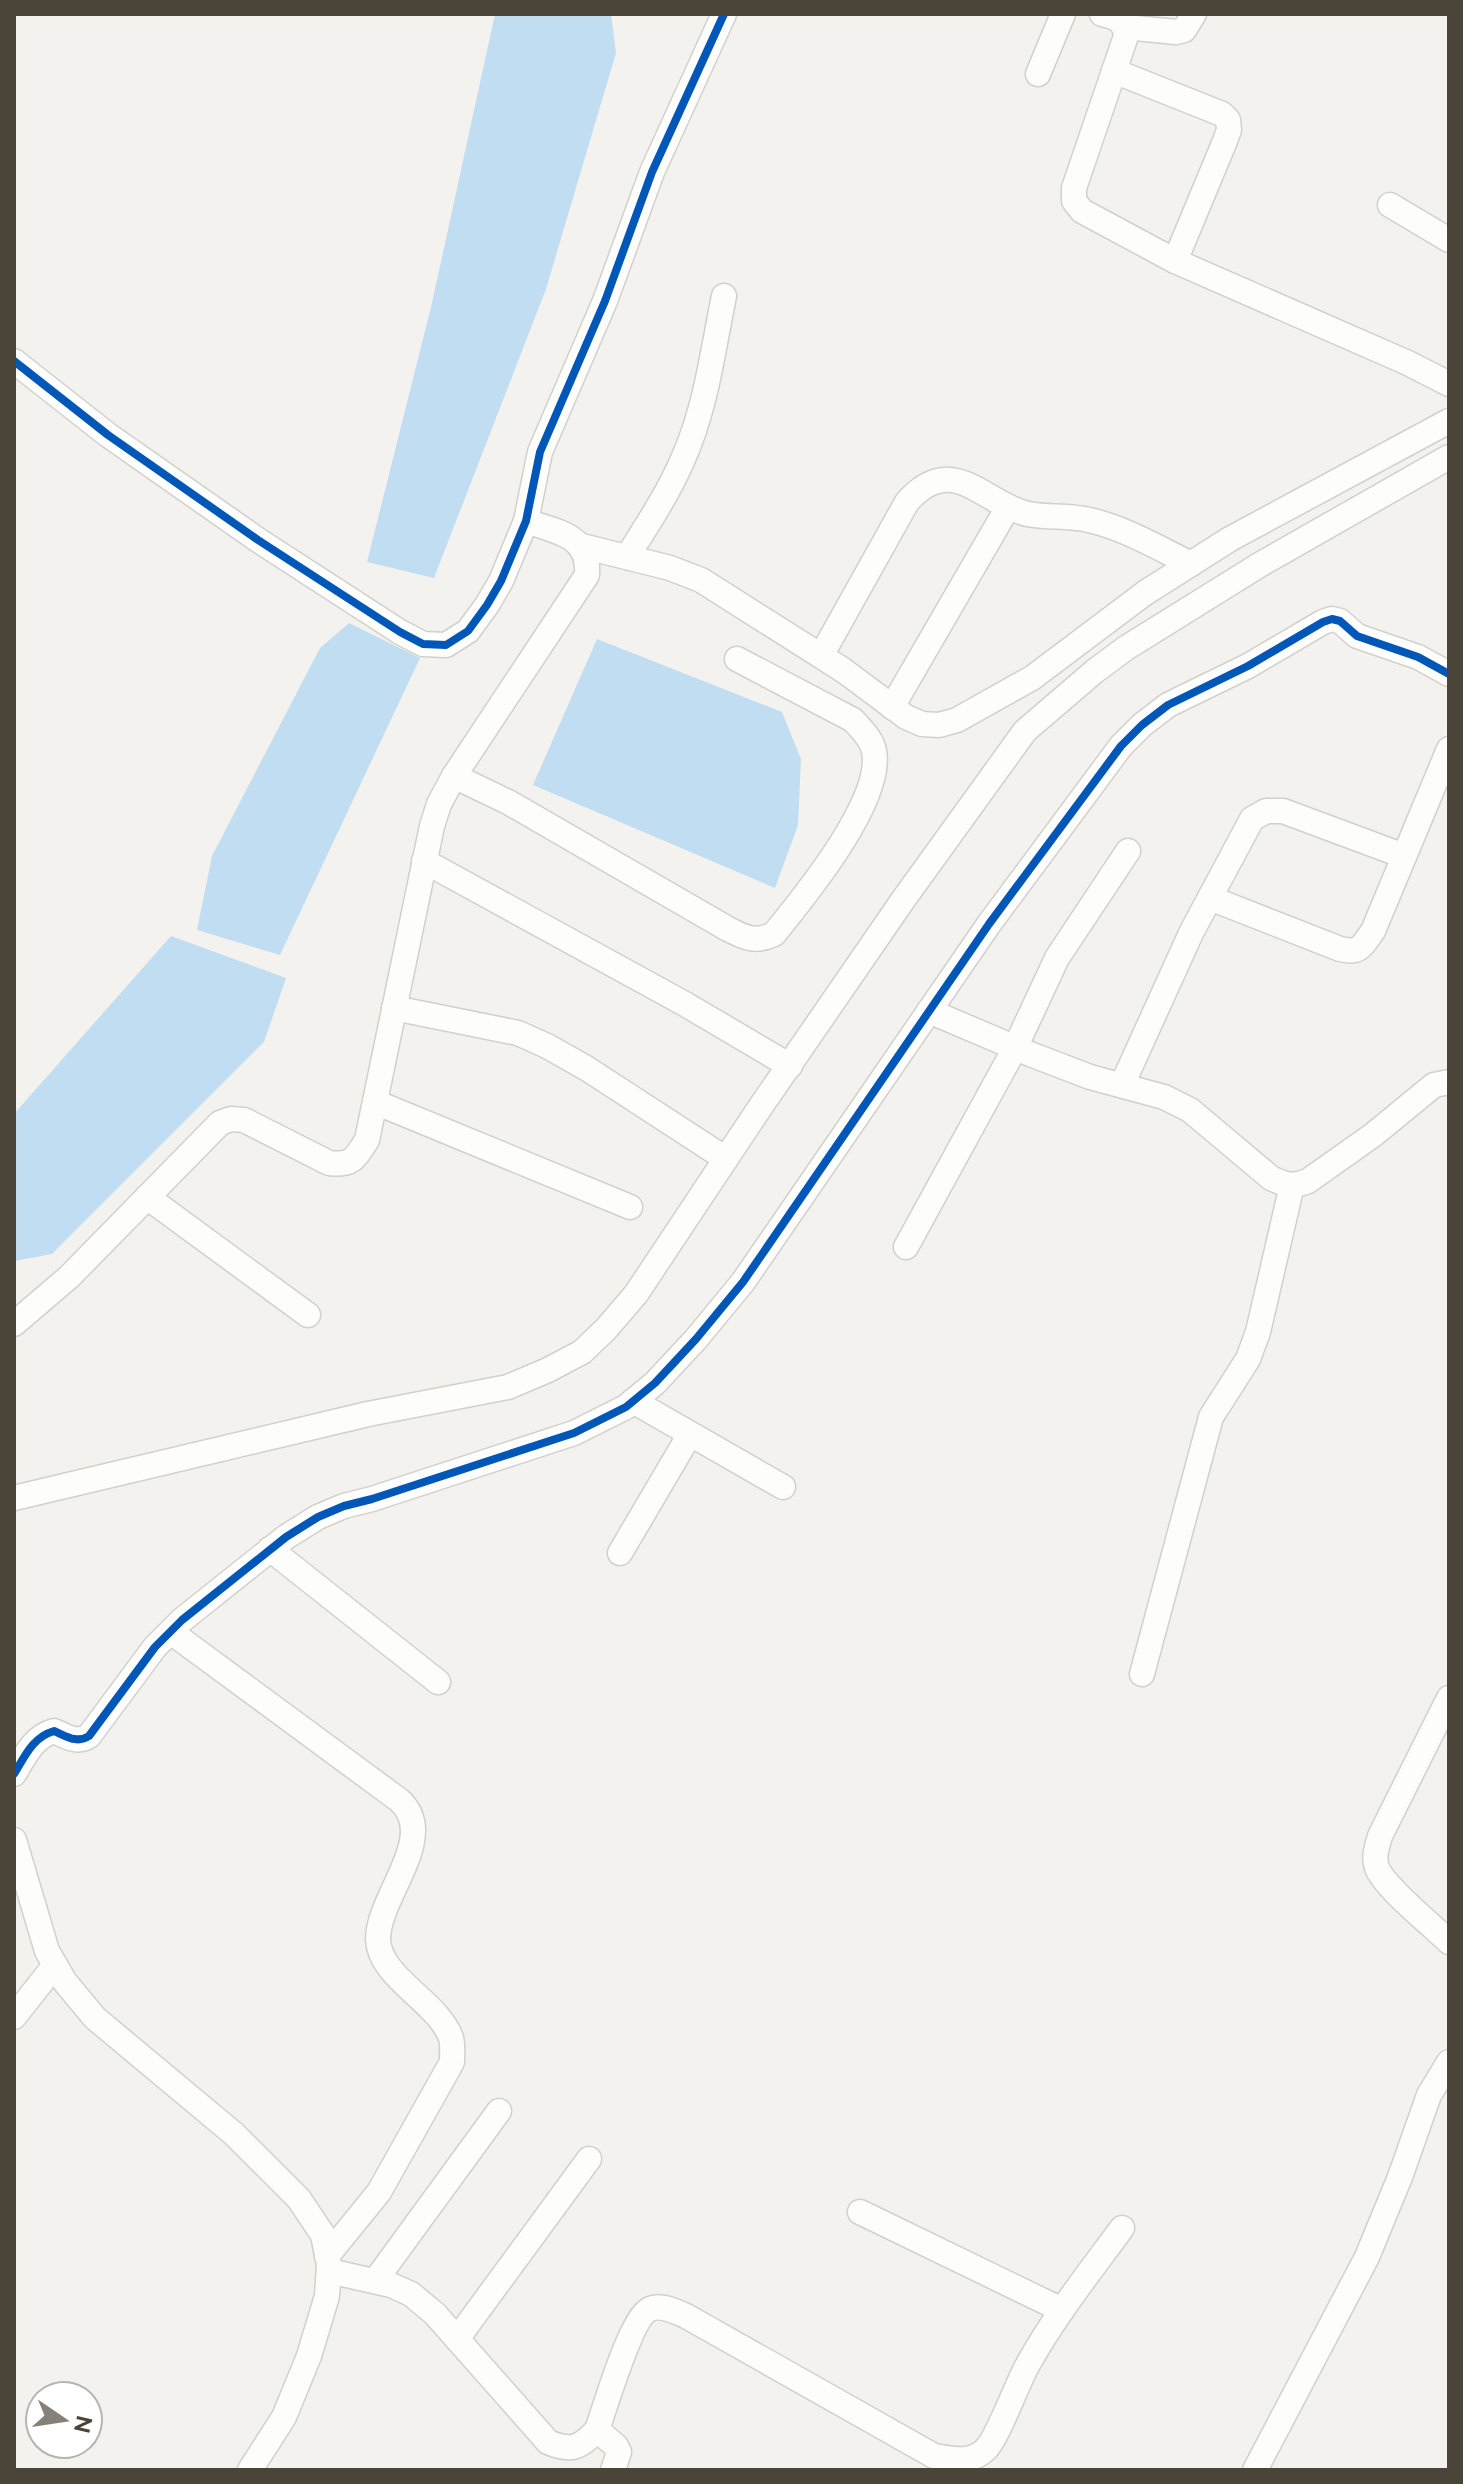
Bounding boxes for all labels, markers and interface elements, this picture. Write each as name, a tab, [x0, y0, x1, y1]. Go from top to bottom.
north arrow	[24, 2380, 104, 2460]
text: N	[69, 2413, 98, 2436]

